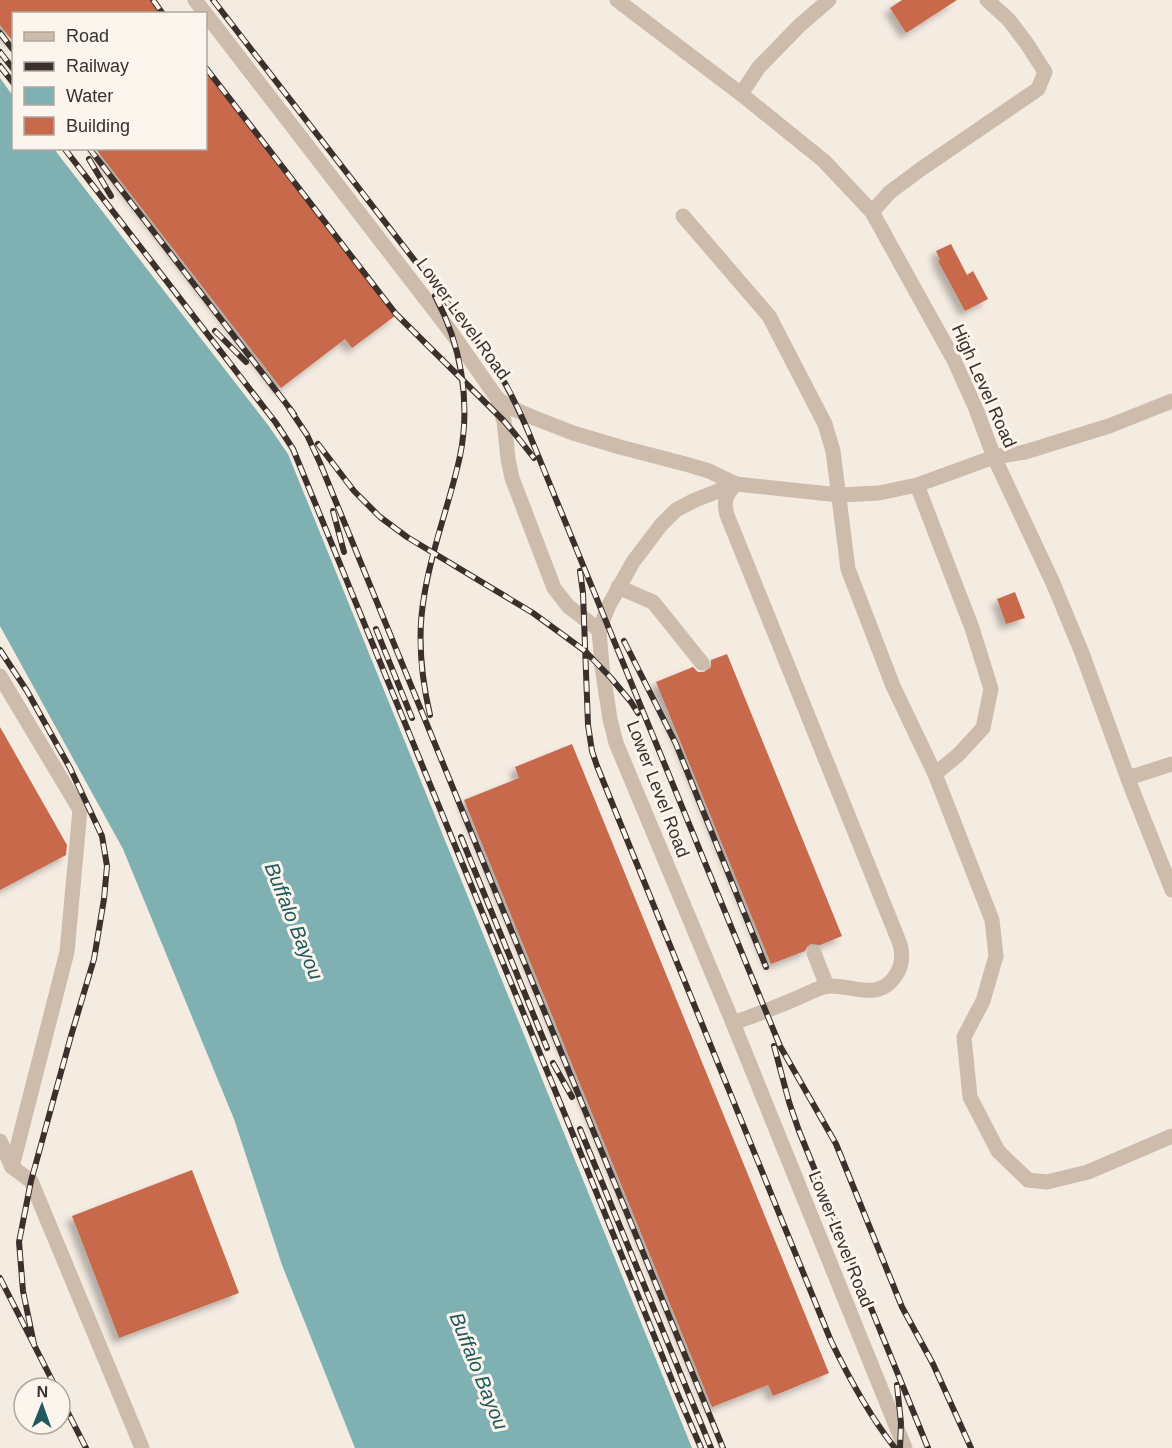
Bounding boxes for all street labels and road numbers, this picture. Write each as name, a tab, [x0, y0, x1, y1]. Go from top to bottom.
street label: Lower Level Road	[412, 254, 514, 384]
street label: High Level Road	[948, 321, 1020, 451]
street label: Lower Level Road	[623, 718, 693, 860]
street label: Lower Level Road	[805, 1168, 877, 1310]

